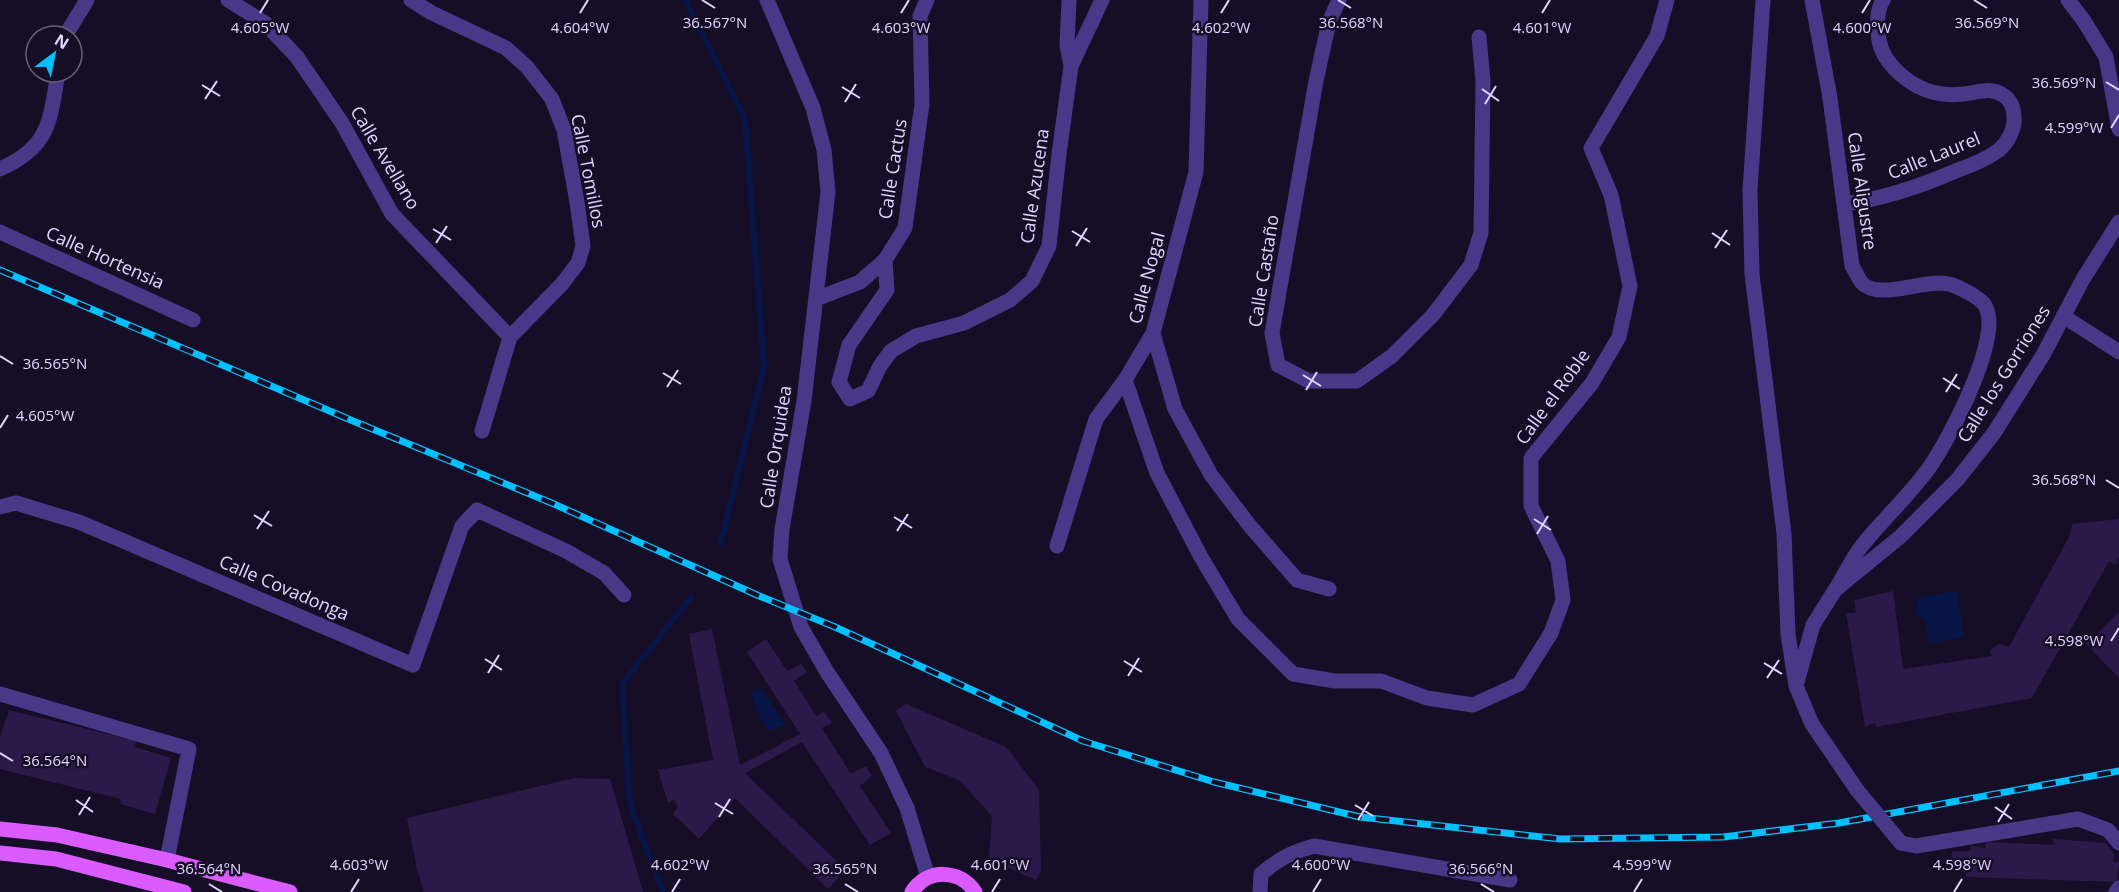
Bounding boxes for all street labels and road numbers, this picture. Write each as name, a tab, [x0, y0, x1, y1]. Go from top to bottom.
street label: Calle Avellano	[346, 101, 426, 214]
street label: Calle Tomillos	[566, 112, 612, 230]
street label: Calle Cactus	[872, 117, 912, 221]
street label: Calle Laurel	[1884, 126, 1983, 184]
street label: Calle Azucena	[1014, 127, 1054, 245]
street label: Calle Aligustre	[1843, 130, 1883, 251]
street label: Calle Castaño	[1242, 213, 1284, 329]
street label: Calle Hortensia	[42, 220, 168, 294]
street label: Calle Nogal	[1122, 229, 1170, 326]
street label: Calle los Gorriones	[1951, 300, 2055, 447]
street label: Calle el Roble	[1510, 344, 1595, 449]
street label: Calle Orquidea	[753, 384, 797, 510]
street label: Calle Covadonga	[216, 549, 353, 625]

